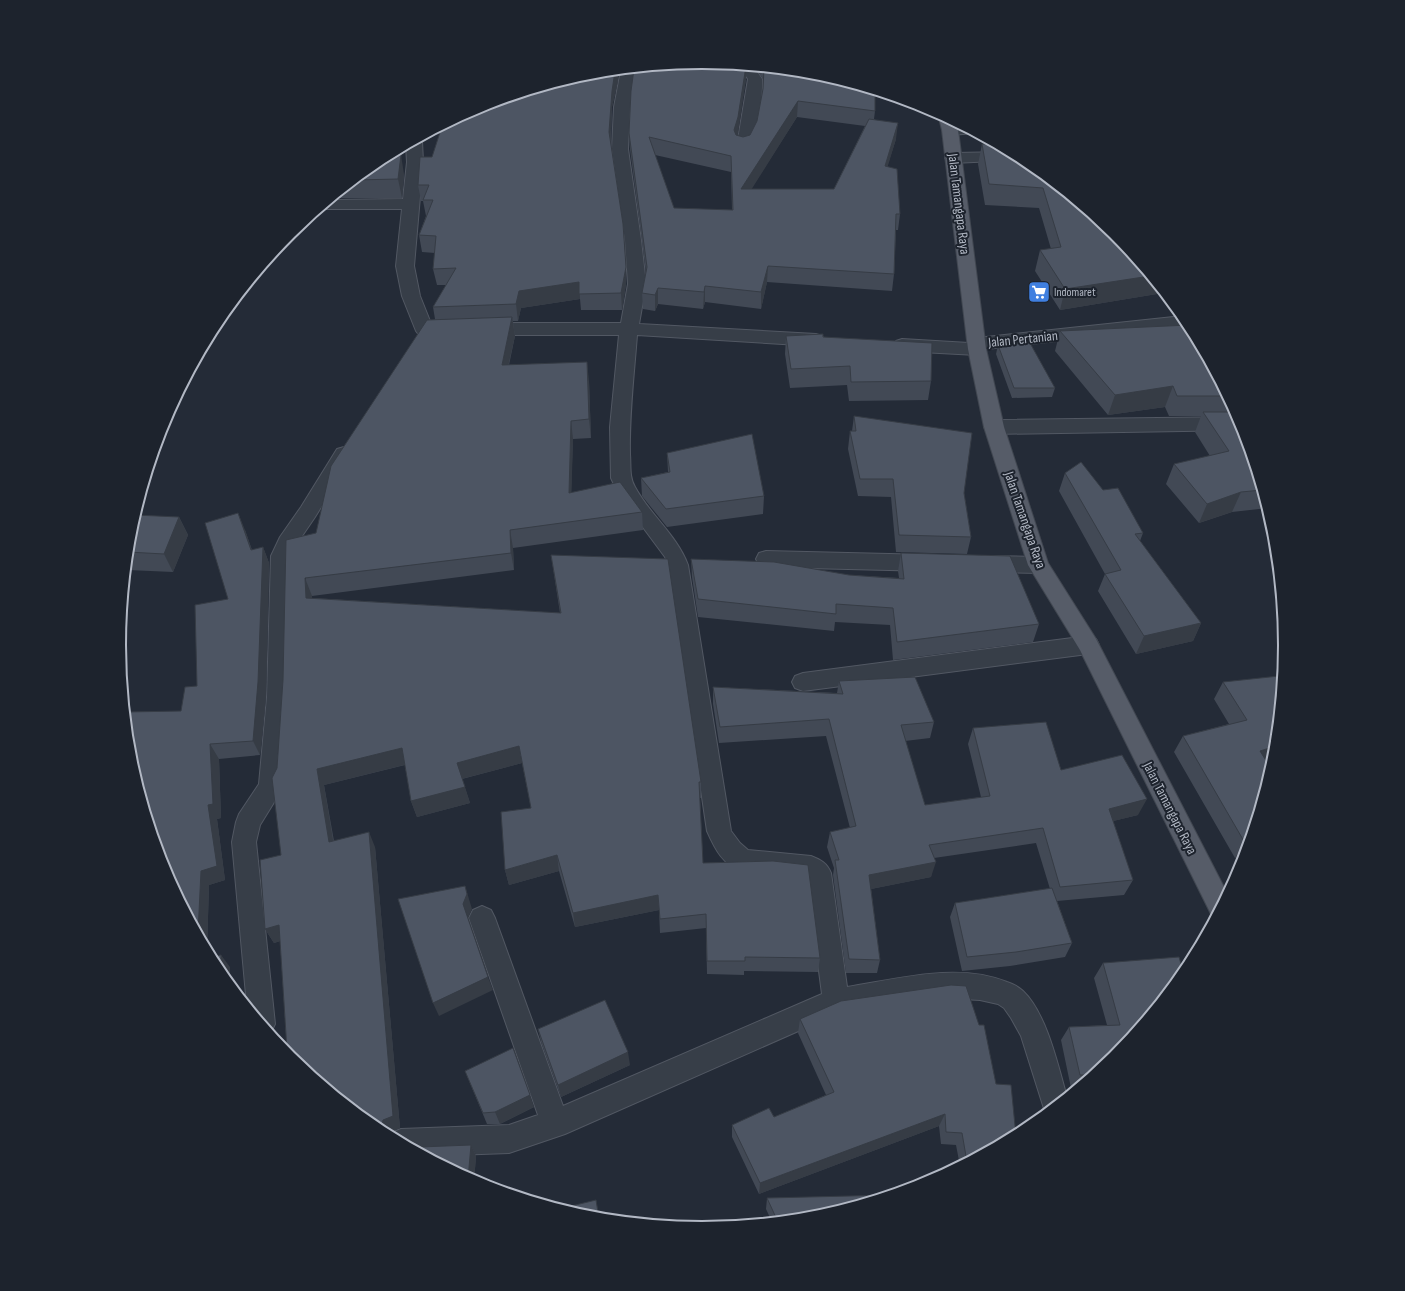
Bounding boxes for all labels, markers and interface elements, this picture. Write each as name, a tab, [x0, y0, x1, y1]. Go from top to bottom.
street label: Jalan Tamangapa Raya	[944, 152, 974, 255]
supermarket icon: Indomaret	[1026, 279, 1052, 305]
place label: Indomaret	[1054, 285, 1096, 300]
street label: Jalan Pertanian	[986, 327, 1059, 351]
street label: Jalan Tamangapa Raya	[1000, 468, 1050, 571]
street label: Jalan Tamangapa Raya	[1139, 758, 1201, 857]

